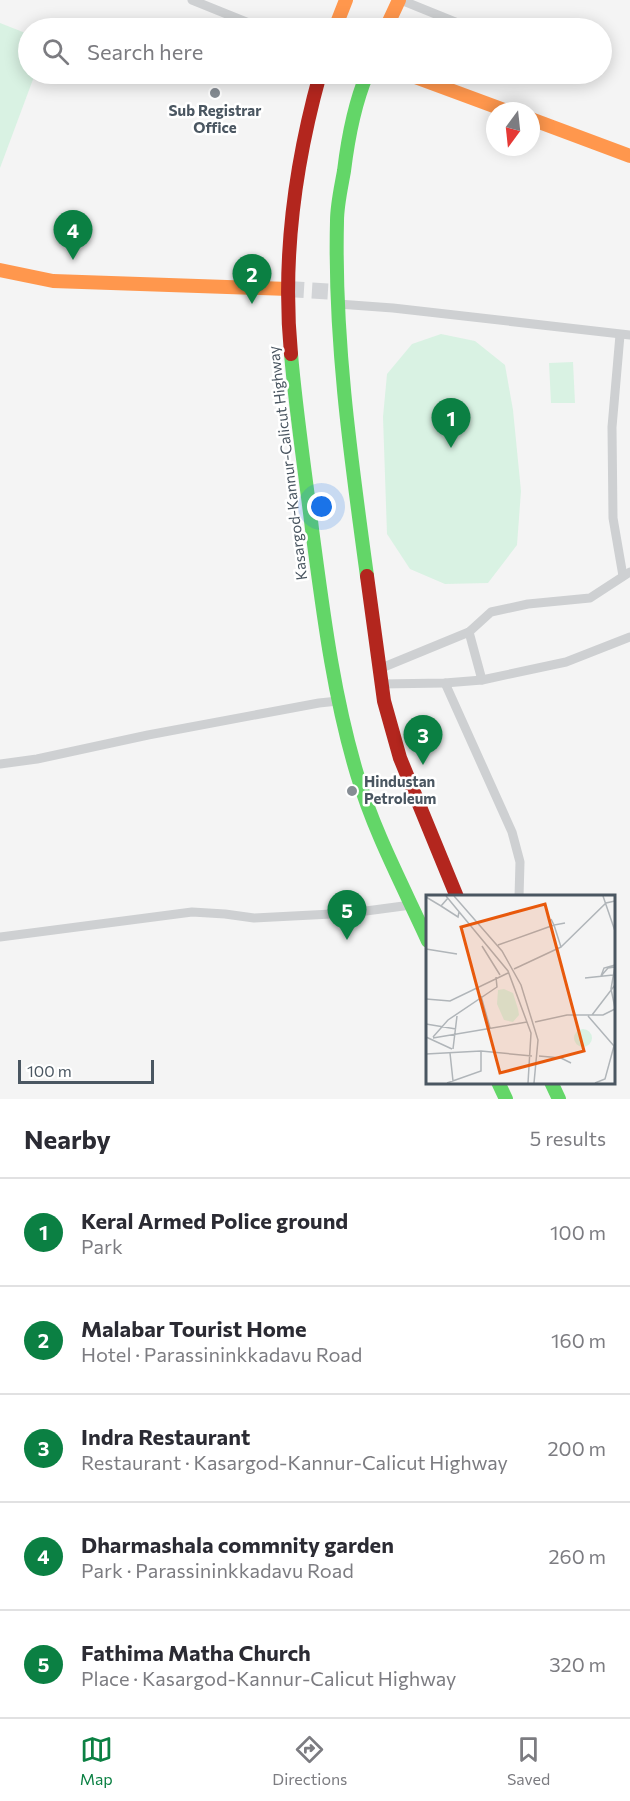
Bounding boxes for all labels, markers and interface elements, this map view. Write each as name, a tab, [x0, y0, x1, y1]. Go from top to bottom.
search box	[18, 18, 612, 84]
icon: search	[39, 35, 72, 68]
text: Search here	[87, 38, 203, 65]
marker: Sub Registrar Office	[208, 86, 222, 100]
place label: Sub Registrar Office	[169, 101, 261, 136]
north arrow	[486, 102, 540, 156]
pin: 4	[54, 210, 92, 260]
pin: 2	[232, 254, 272, 304]
street label: Kasargod-Kannur-Calicut Highway	[264, 345, 310, 581]
pin: 1	[432, 398, 470, 448]
your location	[307, 492, 336, 521]
pin: 3	[404, 716, 442, 765]
place label: Hindustan Petroleum	[364, 772, 436, 807]
marker: Hindustan Petroleum	[345, 784, 359, 798]
pin: 5	[328, 890, 366, 940]
inset map	[426, 895, 615, 1084]
scale bar	[18, 1057, 154, 1084]
text: 100 m	[27, 1061, 72, 1080]
text: Nearby	[24, 1123, 111, 1154]
text: 5 results	[530, 1126, 606, 1150]
text: Keral Armed Police ground	[81, 1207, 348, 1234]
text: 1	[39, 1220, 48, 1244]
text: 100 m	[550, 1220, 606, 1244]
text: Park	[81, 1234, 123, 1258]
text: Malabar Tourist Home	[81, 1315, 307, 1342]
text: 2	[38, 1328, 49, 1352]
text: 160 m	[551, 1328, 606, 1352]
text: Hotel · Parassininkkadavu Road	[81, 1342, 362, 1366]
text: Indra Restaurant	[81, 1423, 250, 1450]
text: 3	[38, 1436, 49, 1460]
text: 200 m	[548, 1436, 606, 1460]
text: Restaurant · Kasargod-Kannur-Calicut Highway	[81, 1450, 508, 1474]
text: Dharmashala commnity garden	[81, 1531, 394, 1558]
text: 4	[37, 1544, 50, 1568]
text: 260 m	[548, 1544, 606, 1568]
text: Park · Parassininkkadavu Road	[81, 1558, 354, 1582]
text: Fathima Matha Church	[81, 1639, 311, 1666]
text: 5	[38, 1652, 49, 1676]
text: 320 m	[549, 1652, 606, 1676]
text: Place · Kasargod-Kannur-Calicut Highway	[81, 1666, 456, 1690]
tab: Map	[80, 1733, 113, 1788]
tab: Directions	[272, 1733, 347, 1788]
tab: Saved	[507, 1733, 550, 1788]

